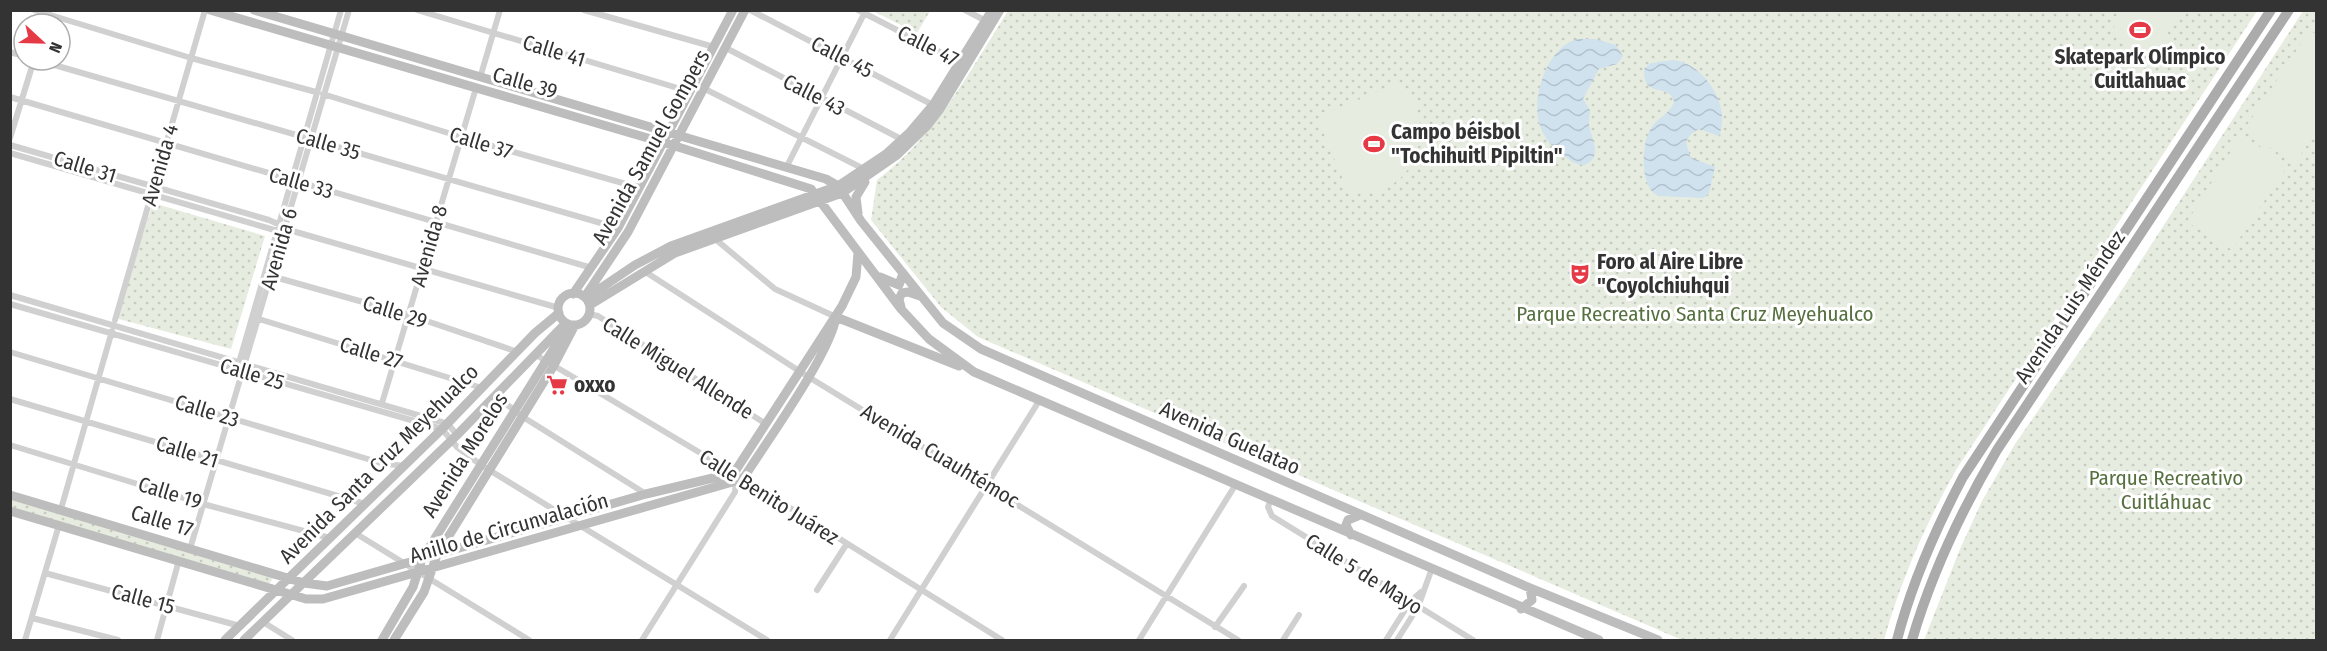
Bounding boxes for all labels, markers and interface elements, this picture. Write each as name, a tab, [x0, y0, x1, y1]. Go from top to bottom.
north arrow	[12, 12, 72, 72]
sports icon: Skatepark Olímpico Cuitlahuac	[2128, 18, 2152, 42]
street label: Calle 47	[893, 20, 963, 72]
street label: Calle 41	[520, 29, 588, 73]
street label: Calle 45	[807, 30, 877, 84]
text: N	[45, 39, 66, 55]
place label: Skatepark Olímpico Cuitlahuac	[2054, 44, 2226, 94]
street label: Avenida Samuel Gompers	[587, 45, 715, 249]
street label: Calle 39	[490, 61, 560, 105]
street label: Calle 43	[779, 68, 849, 122]
place label: Campo béisbol "Tochihuitl Pipiltin"	[1391, 119, 1563, 169]
street label: Avenida 4	[136, 121, 184, 209]
street label: Calle 37	[446, 121, 516, 165]
street label: Calle 35	[293, 122, 363, 166]
sports icon: Campo béisbol "Tochihuitl Pipiltin"	[1362, 132, 1386, 156]
street label: Calle 31	[51, 145, 119, 189]
street label: Calle 33	[266, 161, 336, 205]
street label: Avenida 8	[405, 202, 453, 290]
street label: Avenida 6	[255, 205, 303, 293]
street label: Avenida Luis Méndez	[2009, 226, 2131, 388]
place label: Foro al Aire Libre "Coyolchiuhqui	[1597, 249, 1743, 299]
theatre icon: Foro al Aire Libre "Coyolchiuhqui	[1568, 262, 1592, 286]
street label: Calle 29	[360, 290, 430, 334]
park label: Parque Recreativo Santa Cruz Meyehualco	[1516, 301, 1874, 327]
street label: Calle Miguel Allende	[597, 311, 759, 425]
street label: Calle 27	[336, 331, 406, 375]
street label: Calle 25	[217, 352, 287, 396]
street label: Avenida Santa Cruz Meyehualco	[274, 359, 484, 569]
place label: oxxo	[574, 372, 616, 398]
supermarket icon: oxxo	[545, 373, 569, 397]
street label: Avenida Morelos	[416, 388, 514, 522]
street label: Calle 23	[172, 389, 242, 433]
street label: Avenida Guelatao	[1156, 395, 1304, 481]
street label: Avenida Cuauhtémoc	[856, 398, 1024, 514]
street label: Calle 21	[153, 430, 221, 474]
street label: Calle Benito Juárez	[694, 444, 844, 550]
park label: Parque Recreativo Cuitláhuac	[2089, 465, 2243, 515]
street label: Calle 19	[135, 471, 205, 515]
street label: Anillo de Circunvalación	[407, 487, 611, 569]
street label: Calle 17	[128, 499, 196, 543]
street label: Calle 5 de Mayo	[1301, 528, 1427, 620]
street label: Calle 15	[108, 578, 178, 620]

